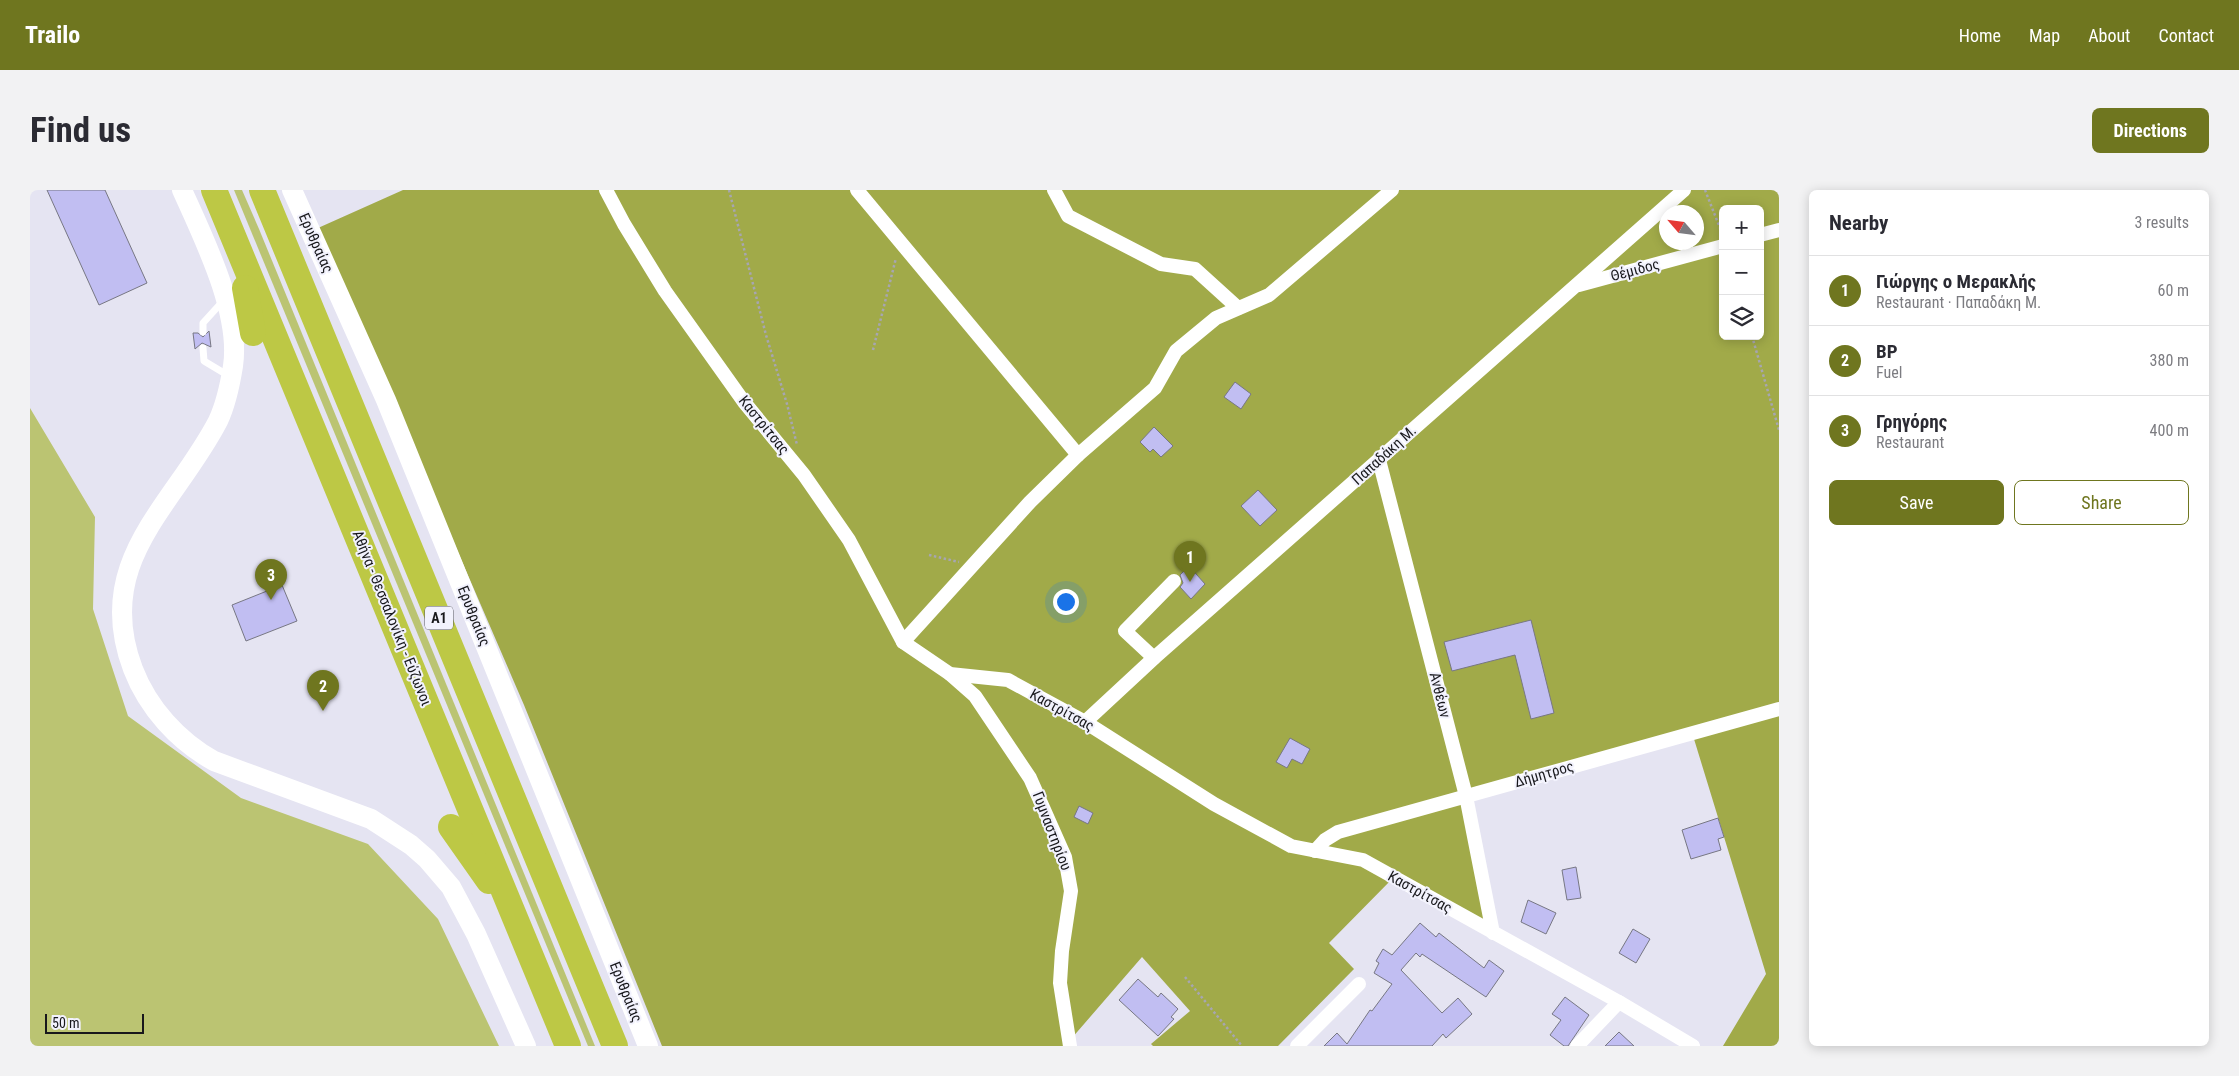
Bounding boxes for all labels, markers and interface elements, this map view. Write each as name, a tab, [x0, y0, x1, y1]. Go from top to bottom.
text: Trailo	[25, 21, 80, 49]
text: Home	[1959, 25, 2001, 46]
text: Map	[2029, 25, 2060, 46]
text: About	[2088, 25, 2130, 46]
text: Contact	[2158, 25, 2214, 46]
button: Directions	[2092, 108, 2209, 153]
text: Find us	[30, 110, 131, 151]
north arrow	[1659, 205, 1704, 250]
map controls	[1719, 205, 1764, 340]
button: +	[1719, 205, 1764, 250]
street label: Ερυθραίας	[295, 210, 337, 276]
text: Nearby	[1829, 211, 1888, 235]
text: 3 results	[2134, 213, 2189, 232]
button: −	[1719, 250, 1764, 295]
street label: Θέμιδος	[1608, 255, 1662, 285]
text: Γιώργης ο Μερακλής	[1876, 270, 2036, 293]
text: 1	[1841, 281, 1849, 300]
text: 60 m	[2157, 281, 2189, 300]
text: Restaurant · Παπαδάκη Μ.	[1876, 293, 2041, 312]
button: layers	[1719, 295, 1764, 340]
text: BP	[1876, 340, 1897, 363]
text: 2	[1841, 351, 1849, 370]
text: 380 m	[2150, 351, 2189, 370]
text: Fuel	[1876, 363, 1902, 382]
street label: Καστρίτσας	[735, 392, 793, 458]
text: Γρηγόρης	[1876, 410, 1947, 433]
street label: Παπαδάκη Μ.	[1348, 421, 1420, 489]
text: 3	[1841, 421, 1849, 440]
text: 400 m	[2150, 421, 2189, 440]
text: Restaurant	[1876, 433, 1944, 452]
button: Save	[1829, 480, 2004, 525]
button: Share	[2014, 480, 2189, 525]
street label: Αθήνα - Θεσσαλονίκη - Εύζωνοι	[349, 528, 435, 708]
pin: 1	[1174, 541, 1206, 582]
pin: 3	[255, 559, 287, 600]
street label: Ερυθραίας	[454, 583, 494, 649]
your location	[1053, 589, 1079, 615]
road number: Α1	[425, 606, 453, 629]
pin: 2	[307, 670, 339, 711]
street label: Ανθέων	[1426, 670, 1454, 720]
street label: Καστρίτσας	[1027, 685, 1097, 735]
street label: Δήμητρος	[1512, 757, 1576, 791]
street label: Γυμναστηρίου	[1029, 789, 1075, 873]
street label: Καστρίτσας	[1385, 867, 1455, 917]
street label: Ερυθραίας	[606, 959, 646, 1025]
scale bar	[45, 1011, 144, 1034]
text: 50 m	[52, 1015, 80, 1031]

